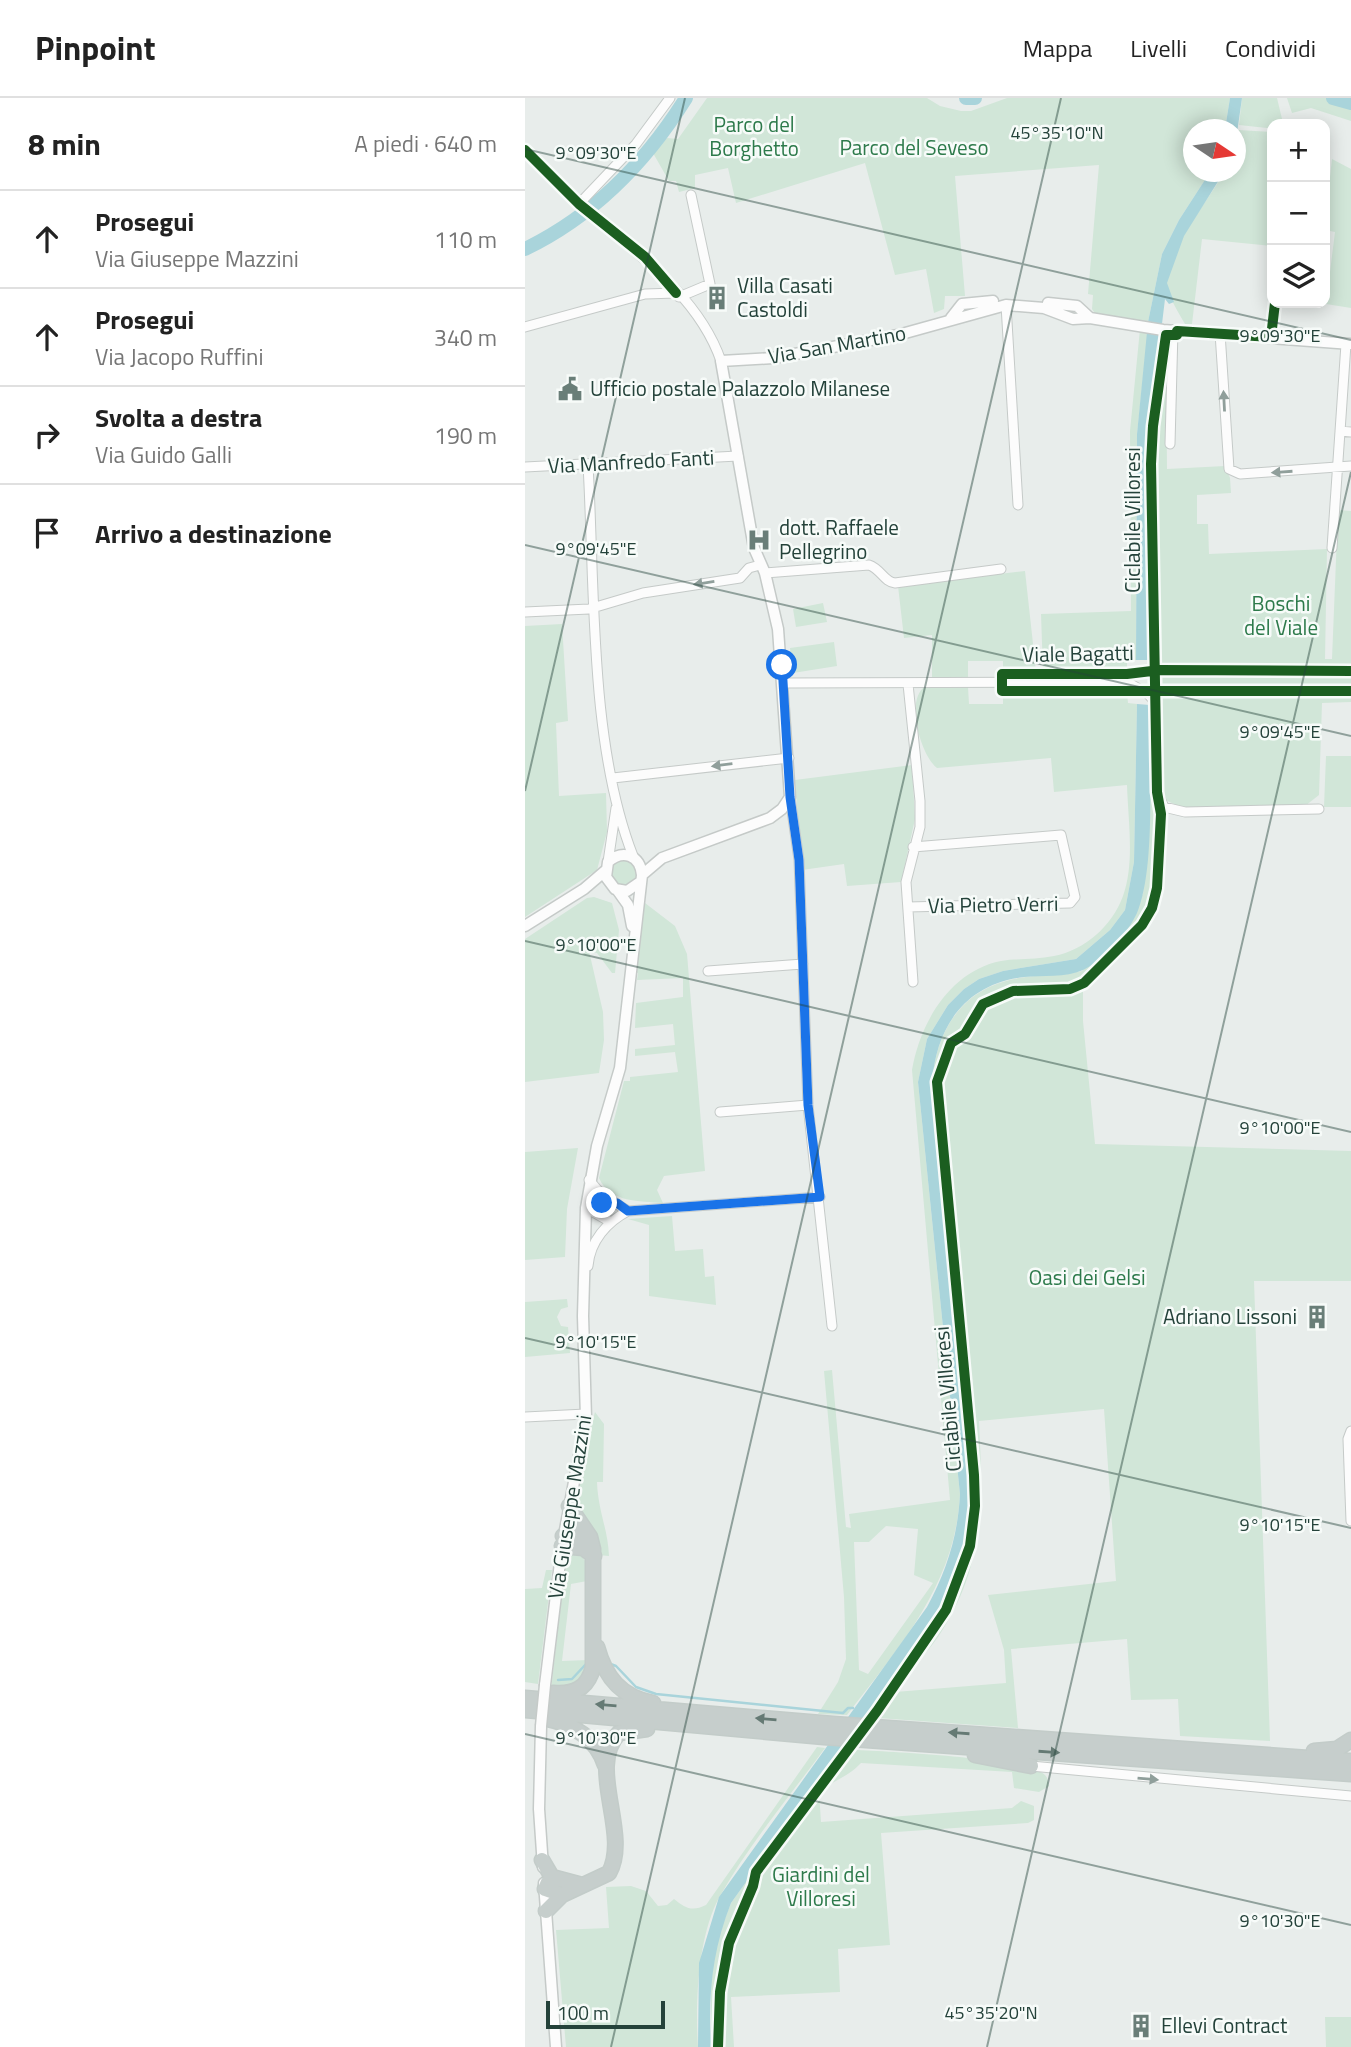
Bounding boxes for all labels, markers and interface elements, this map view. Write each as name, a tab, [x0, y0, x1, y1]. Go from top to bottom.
text: Pinpoint	[35, 23, 155, 73]
text: Mappa	[1023, 30, 1092, 66]
text: Livelli	[1130, 30, 1187, 66]
text: Condividi	[1225, 30, 1316, 66]
park label: Parco del Borghetto	[709, 108, 799, 164]
text: 45°35'10"N	[1010, 119, 1104, 146]
north arrow	[1183, 119, 1246, 182]
map controls	[1267, 119, 1330, 308]
button: +	[1267, 119, 1330, 182]
text: 8 min	[28, 121, 101, 167]
text: A piedi · 640 m	[354, 126, 497, 161]
park label: Parco del Seveso	[839, 131, 989, 163]
text: 9°09'30"E	[556, 139, 636, 166]
button: −	[1267, 182, 1330, 245]
text: Prosegui	[95, 202, 194, 241]
icon: ahead	[28, 220, 66, 258]
text: 110 m	[434, 222, 497, 257]
text: Via Giuseppe Mazzini	[95, 241, 299, 276]
button: layers	[1267, 245, 1330, 308]
place label: Villa Casati Castoldi	[737, 269, 833, 325]
building icon: Villa Casati Castoldi	[703, 284, 731, 312]
text: Prosegui	[95, 300, 194, 339]
street label: Via San Martino	[765, 316, 908, 372]
icon: ahead	[28, 318, 66, 356]
text: 340 m	[434, 320, 497, 355]
text: 9°09'30"E	[1240, 322, 1320, 349]
text: Via Jacopo Ruffini	[95, 339, 264, 374]
place label: Ufficio postale Palazzolo Milanese	[590, 372, 890, 404]
public building icon: Ufficio postale Palazzolo Milanese	[556, 375, 584, 403]
one-way arrow	[1219, 390, 1230, 412]
text: Svolta a destra	[95, 398, 262, 437]
icon: right	[28, 416, 66, 454]
text: 190 m	[434, 418, 497, 453]
text: Via Guido Galli	[95, 437, 232, 472]
street label: Via Manfredo Fanti	[547, 441, 715, 481]
street label: Ciclabile Villoresi	[1116, 447, 1148, 593]
one-way arrow	[1271, 467, 1293, 478]
place label: dott. Raffaele Pellegrino	[779, 511, 899, 567]
icon: arrive	[28, 514, 66, 552]
text: Arrivo a destinazione	[95, 514, 332, 553]
hospital icon: dott. Raffaele Pellegrino	[745, 526, 773, 554]
text: 9°09'45"E	[556, 535, 636, 562]
one-way arrow	[693, 578, 715, 589]
park label: Boschi del Viale	[1244, 587, 1318, 643]
street label: Viale Bagatti	[1022, 636, 1134, 670]
route start	[766, 649, 797, 680]
text: 9°09'45"E	[1240, 718, 1320, 745]
one-way arrow	[710, 760, 732, 771]
street label: Via Pietro Verri	[927, 887, 1059, 921]
text: 9°10'00"E	[556, 931, 636, 958]
text: 9°10'00"E	[1240, 1114, 1320, 1141]
route end	[586, 1187, 617, 1218]
park label: Oasi dei Gelsi	[1028, 1261, 1146, 1293]
place label: Adriano Lissoni	[1163, 1300, 1297, 1332]
building icon: Adriano Lissoni	[1303, 1303, 1331, 1331]
street label: Ciclabile Villoresi	[925, 1325, 969, 1473]
text: 9°10'15"E	[556, 1328, 636, 1355]
street label: Via Giuseppe Mazzini	[539, 1412, 599, 1601]
text: 9°10'15"E	[1240, 1511, 1320, 1538]
one-way arrow	[595, 1699, 617, 1710]
one-way arrow	[754, 1713, 776, 1724]
text: 9°10'30"E	[556, 1724, 636, 1751]
one-way arrow	[947, 1727, 969, 1738]
one-way arrow	[1038, 1747, 1060, 1758]
one-way arrow	[1137, 1774, 1159, 1785]
park label: Giardini del Villoresi	[772, 1858, 870, 1914]
text: 9°10'30"E	[1240, 1907, 1320, 1934]
scale bar	[546, 1998, 665, 2030]
text: 100 m	[557, 1998, 609, 2027]
text: 45°35'20"N	[944, 1999, 1038, 2026]
place label: Ellevi Contract	[1161, 2009, 1288, 2041]
building icon: Ellevi Contract	[1127, 2012, 1155, 2040]

